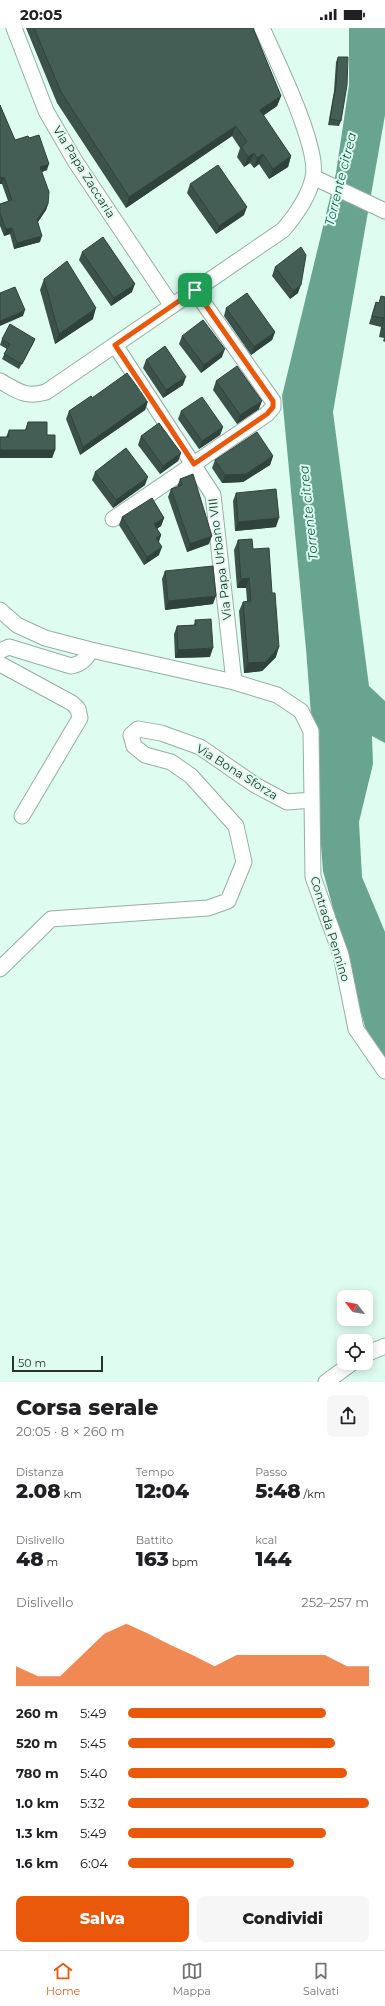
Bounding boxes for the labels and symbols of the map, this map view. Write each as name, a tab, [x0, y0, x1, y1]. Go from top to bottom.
street label: Via Papa Zaccaria	[50, 123, 119, 221]
water label: Torrente citrea	[321, 130, 359, 227]
pin	[178, 273, 212, 307]
water label: Torrente citrea	[295, 464, 321, 561]
street label: Via Papa Urbano VIII	[205, 497, 234, 621]
street label: Via Bona Sforza	[194, 740, 281, 803]
street label: Contrada Pennino	[307, 874, 354, 983]
north arrow	[337, 1290, 373, 1326]
scale bar	[12, 1354, 103, 1373]

